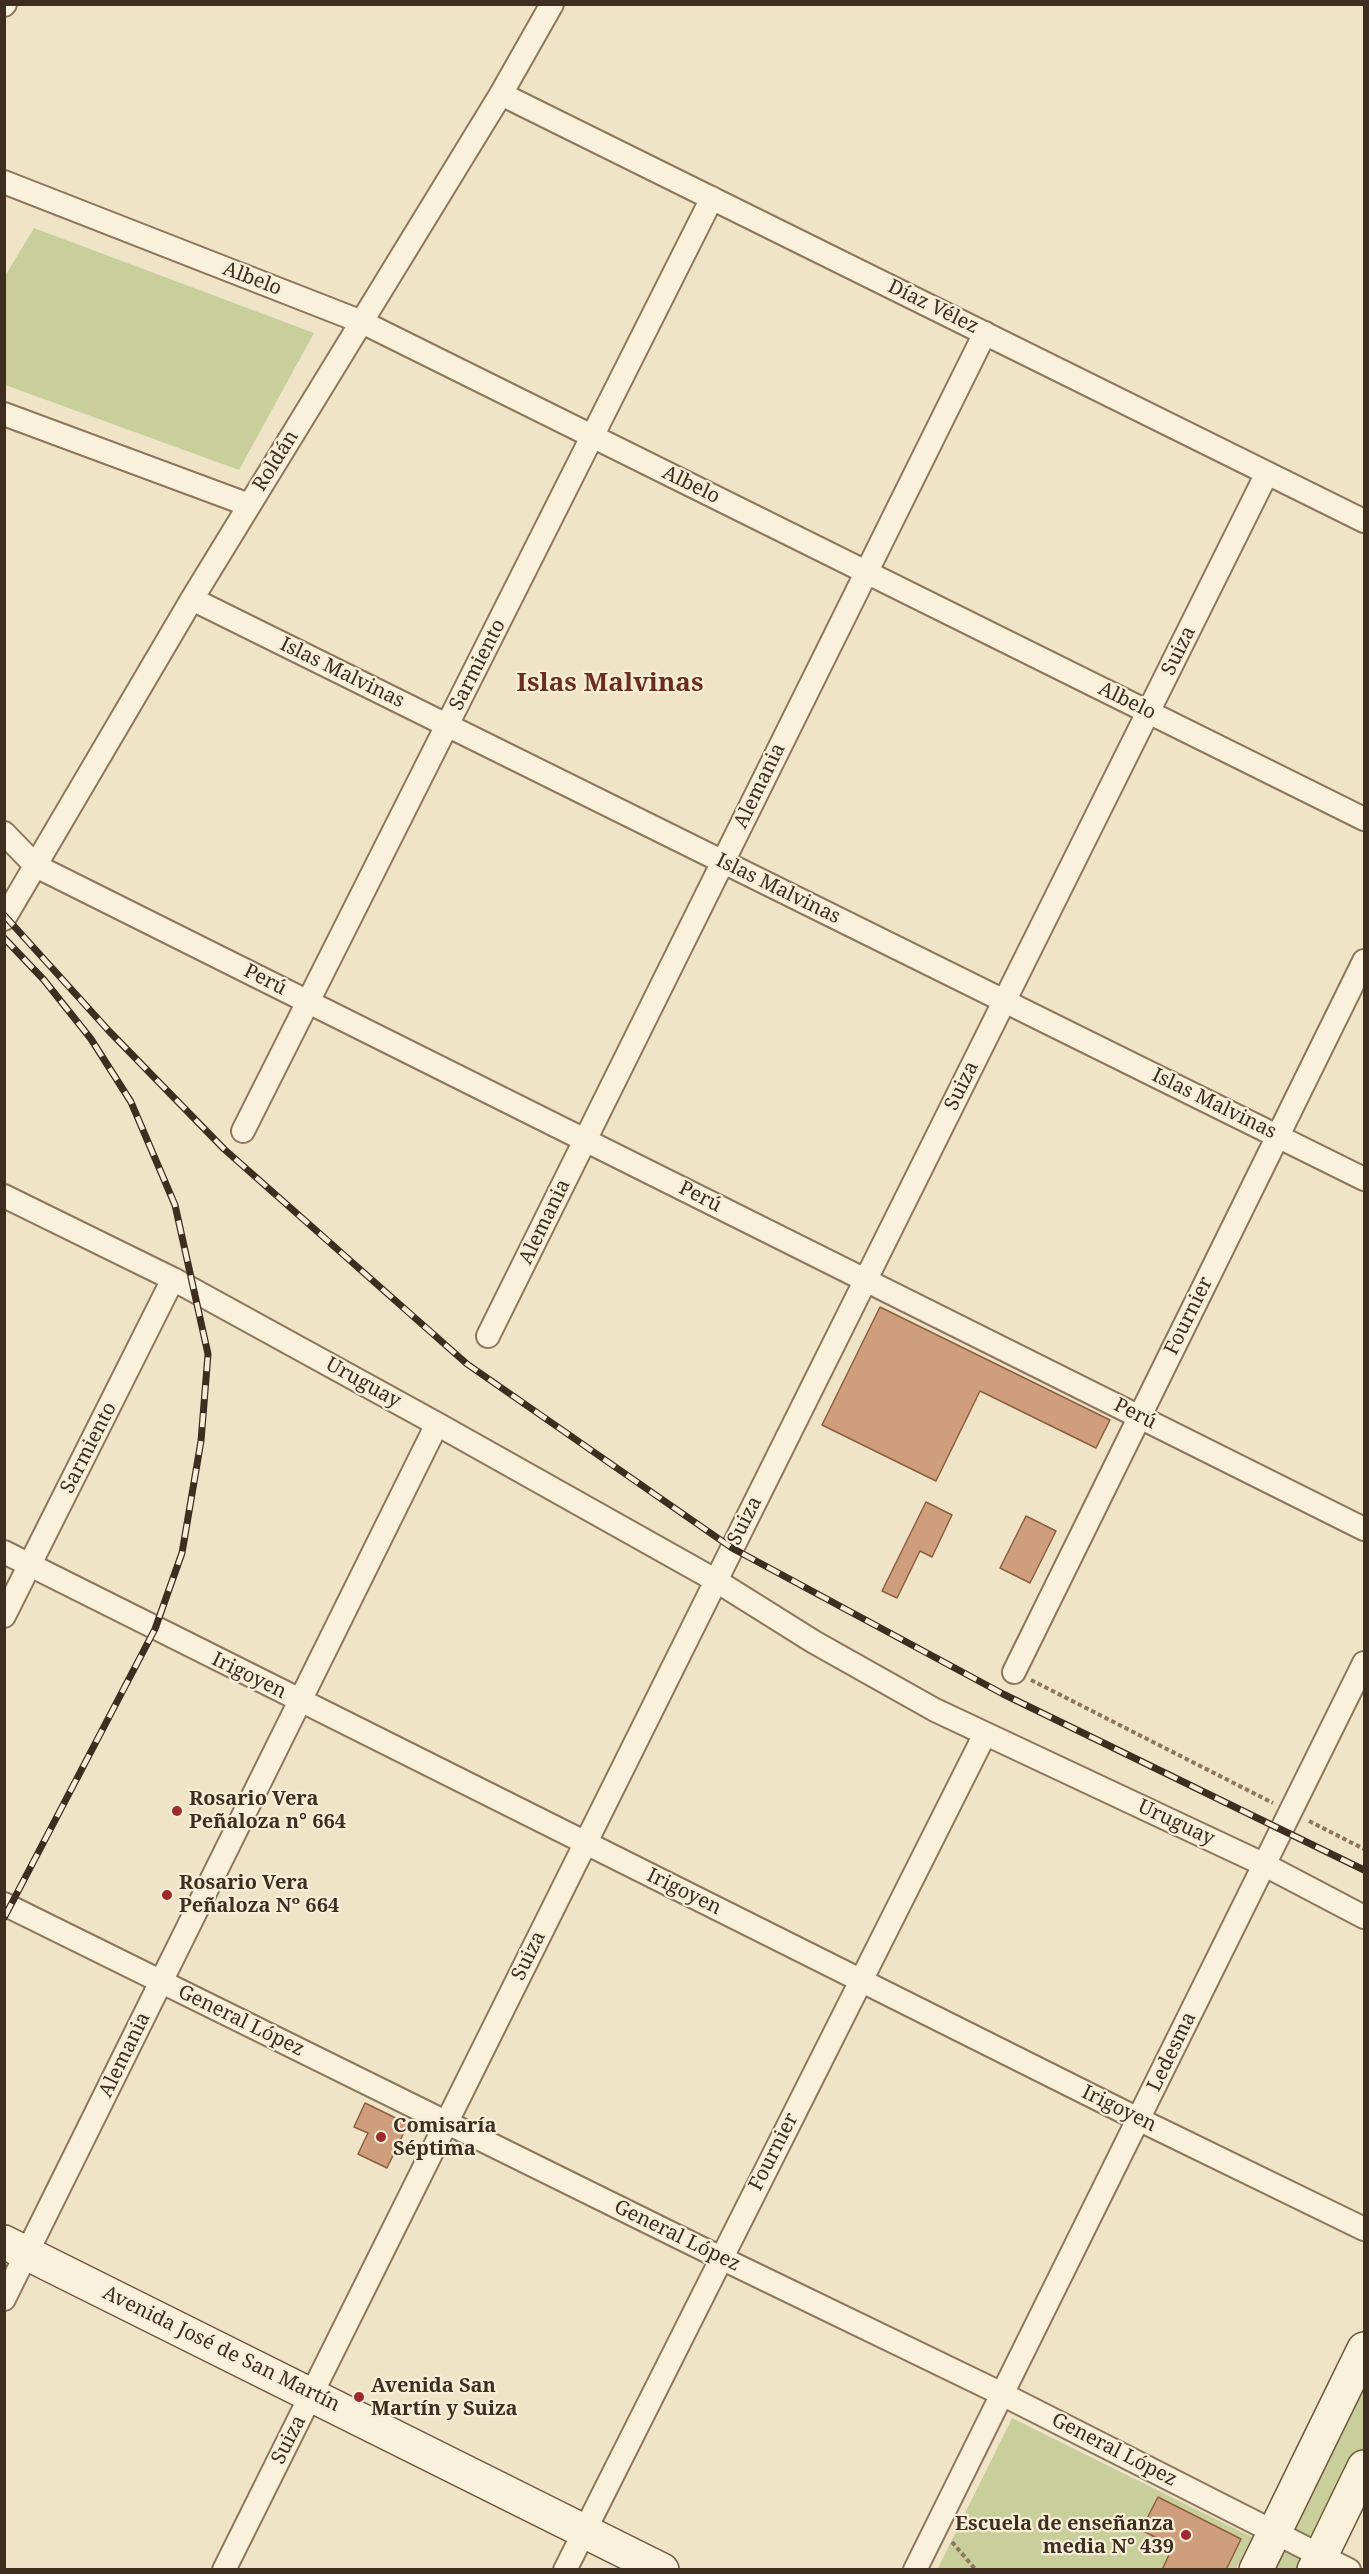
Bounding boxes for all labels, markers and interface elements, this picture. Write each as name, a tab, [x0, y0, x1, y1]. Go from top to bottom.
street label: Albelo	[219, 257, 285, 301]
street label: Díaz Vélez	[884, 275, 982, 339]
street label: Roldán	[248, 426, 304, 496]
street label: Albelo	[658, 461, 724, 509]
street label: Sarmiento	[445, 615, 511, 715]
street label: Suiza	[1157, 623, 1201, 679]
street label: Islas Malvinas	[276, 633, 408, 713]
district label: Islas Malvinas	[517, 668, 703, 700]
street label: Albelo	[1094, 677, 1160, 725]
street label: Alemania	[729, 740, 791, 832]
street label: Islas Malvinas	[712, 849, 844, 929]
street label: Perú	[240, 959, 290, 1001]
street label: Suiza	[940, 1058, 984, 1114]
street label: Islas Malvinas	[1148, 1064, 1280, 1144]
street label: Alemania	[514, 1176, 576, 1268]
street label: Perú	[675, 1176, 725, 1218]
street label: Fournier	[1160, 1273, 1218, 1359]
street label: Uruguay	[321, 1353, 405, 1413]
street label: Perú	[1110, 1393, 1160, 1435]
street label: Sarmiento	[56, 1398, 122, 1498]
street label: Suiza	[723, 1493, 767, 1549]
street label: Irigoyen	[208, 1648, 290, 1704]
place label: Rosario Vera Peñaloza n° 664	[189, 1787, 346, 1834]
street label: Uruguay	[1134, 1795, 1218, 1851]
marker: Rosario Vera Peñaloza n° 664	[170, 1804, 184, 1818]
street label: Irigoyen	[643, 1864, 725, 1920]
place label: Rosario Vera Peñaloza Nº 664	[179, 1871, 339, 1918]
marker: Rosario Vera Peñaloza Nº 664	[160, 1888, 174, 1902]
street label: Suiza	[507, 1928, 551, 1984]
street label: General López	[174, 1980, 308, 2062]
street label: Ledesma	[1143, 2008, 1201, 2096]
street label: Alemania	[94, 2009, 156, 2101]
street label: Irigoyen	[1078, 2081, 1160, 2137]
street label: Fournier	[744, 2109, 804, 2195]
place label: Comisaría Séptima	[393, 2114, 497, 2161]
marker: Comisaría Séptima	[374, 2130, 388, 2144]
street label: General López	[610, 2195, 744, 2277]
street label: Avenida José de San Martín	[98, 2281, 344, 2417]
place label: Avenida San Martín y Suiza	[371, 2374, 517, 2421]
marker: Avenida San Martín y Suiza	[352, 2390, 366, 2404]
street label: General López	[1047, 2408, 1181, 2492]
street label: Suiza	[267, 2412, 311, 2468]
place label: Escuela de enseñanza media N° 439	[955, 2512, 1174, 2559]
marker: Escuela de enseñanza media N° 439	[1179, 2528, 1193, 2542]

